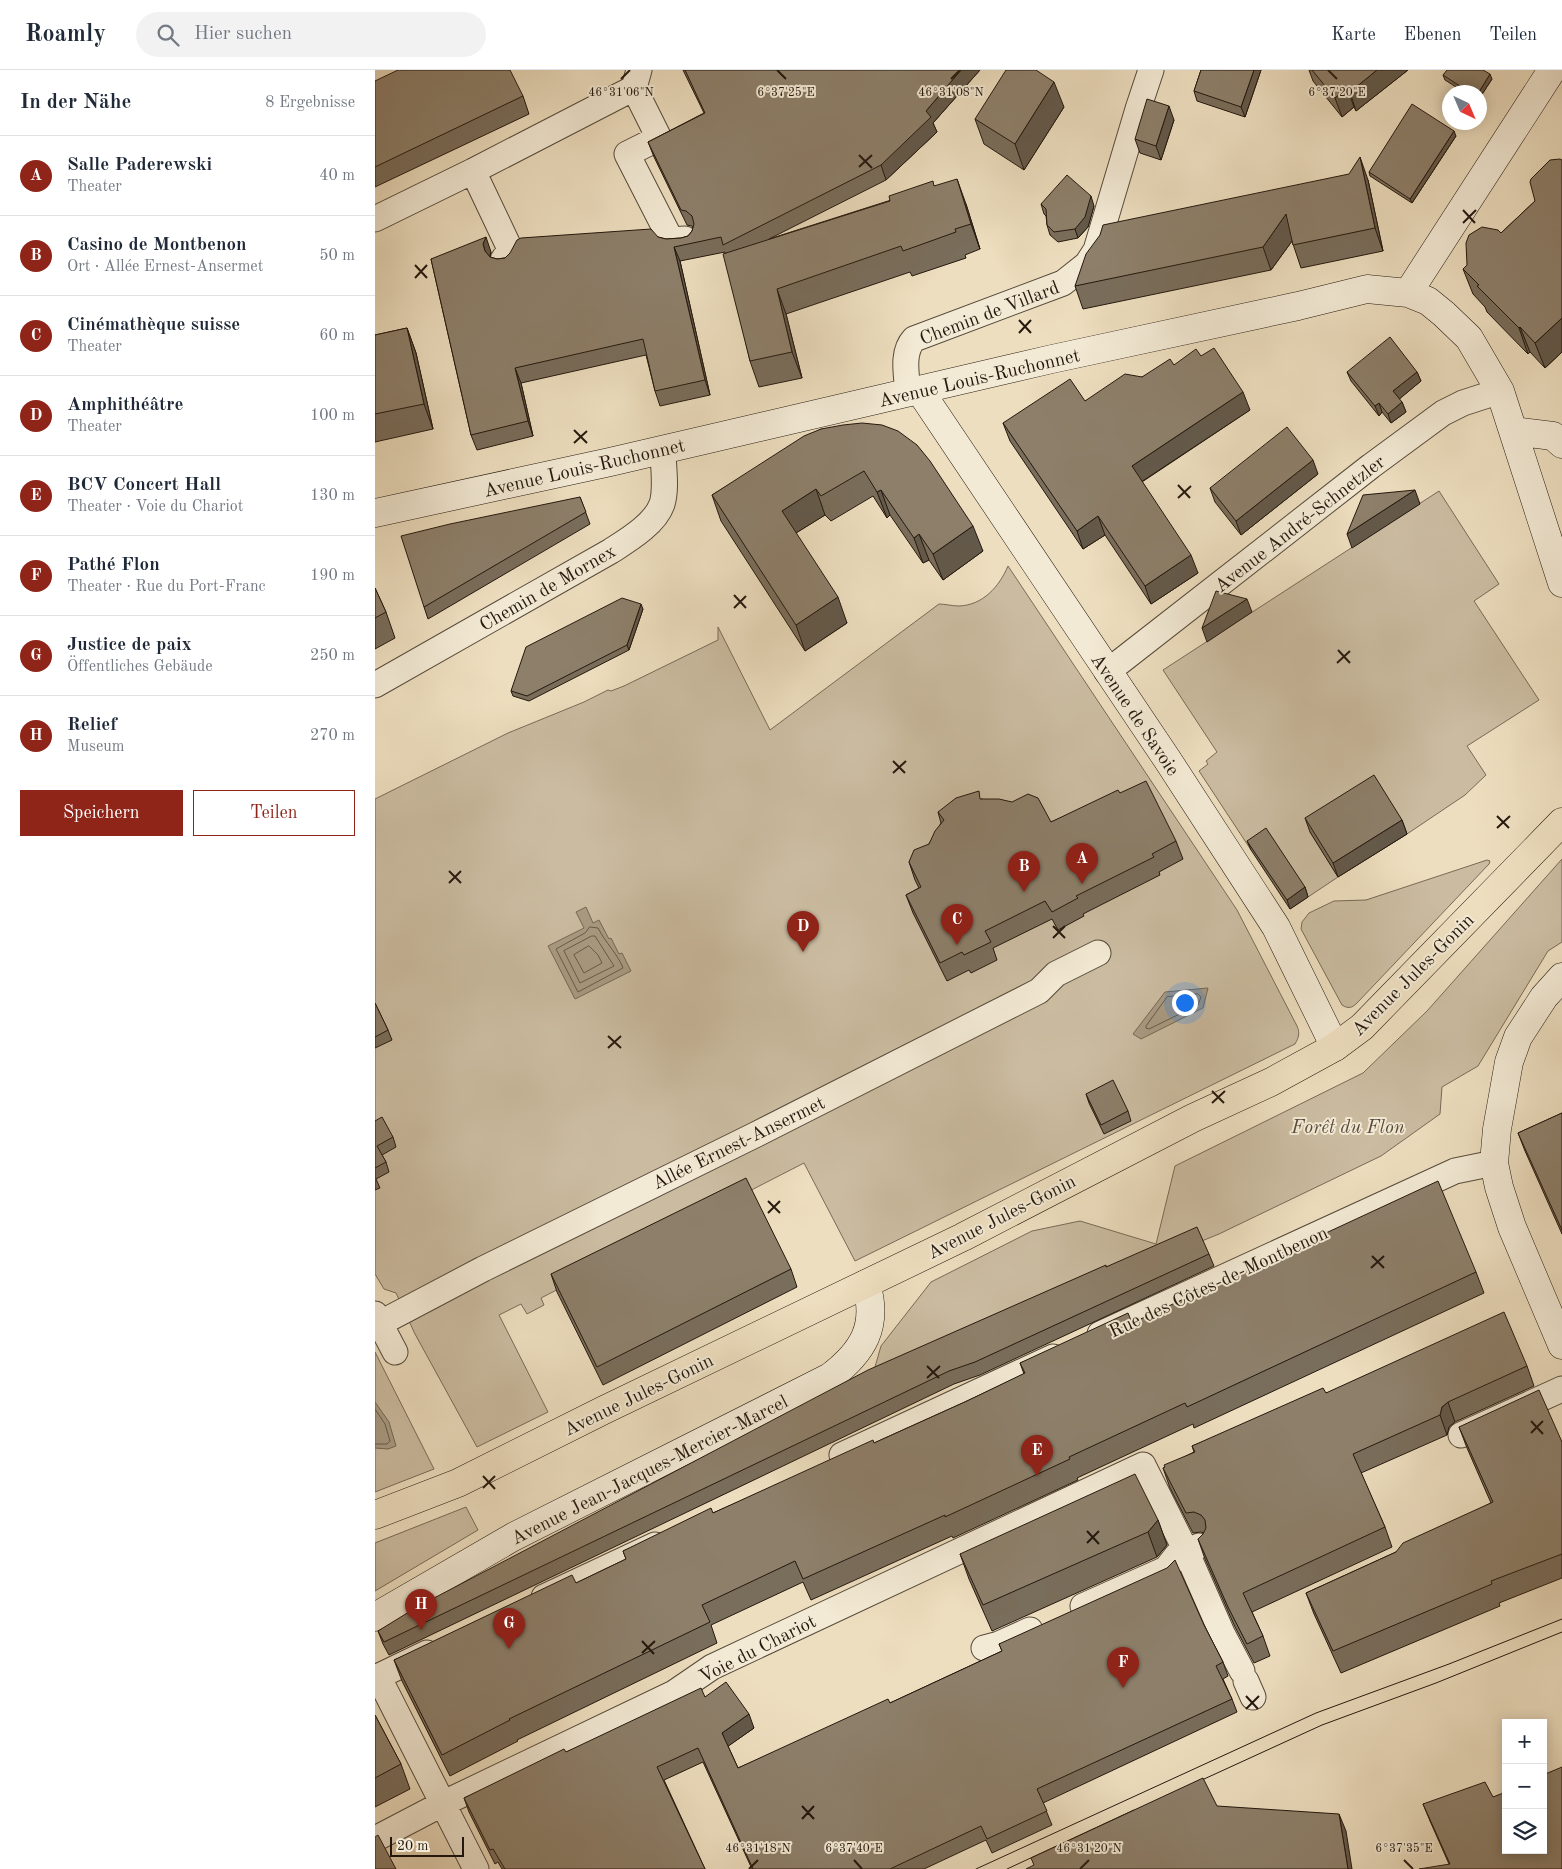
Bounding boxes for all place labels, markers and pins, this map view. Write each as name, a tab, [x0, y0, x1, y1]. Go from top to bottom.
pin: A	[1066, 843, 1098, 884]
pin: B	[1008, 851, 1040, 892]
pin: C	[941, 904, 973, 945]
pin: D	[787, 911, 819, 952]
pin: E	[1021, 1435, 1053, 1476]
pin: H	[405, 1589, 437, 1630]
pin: G	[493, 1608, 525, 1649]
pin: F	[1107, 1647, 1139, 1688]

